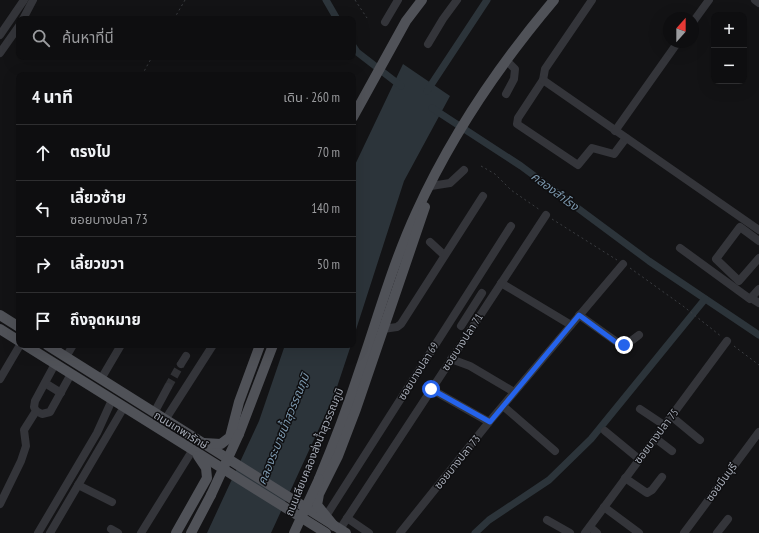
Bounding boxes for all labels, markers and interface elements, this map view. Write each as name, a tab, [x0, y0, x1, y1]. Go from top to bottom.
north arrow	[663, 12, 699, 48]
map controls	[711, 12, 747, 84]
button: +	[711, 12, 747, 48]
search box	[16, 16, 356, 60]
icon: search	[30, 27, 52, 49]
text: ค้นหาที่นี่	[62, 28, 114, 47]
button: −	[711, 48, 747, 84]
text: 4 นาที	[32, 86, 73, 108]
text: เดิน · 260 m	[283, 89, 340, 106]
icon: ahead	[32, 142, 54, 164]
text: ตรงไป	[70, 142, 111, 161]
text: 70 m	[317, 144, 340, 161]
water label: คลองสำโรง	[528, 168, 582, 214]
text: เลี้ยวซ้าย	[70, 188, 126, 207]
icon: left	[32, 198, 54, 220]
text: 140 m	[311, 200, 340, 217]
text: ซอยบางปลา 73	[70, 211, 148, 228]
icon: right	[32, 254, 54, 276]
text: เลี้ยวขวา	[70, 254, 124, 273]
text: 50 m	[317, 256, 340, 273]
icon: arrive	[32, 310, 54, 332]
text: ถึงจุดหมาย	[70, 310, 141, 329]
street label: ซอยบางปลา 71	[438, 311, 486, 373]
route end	[615, 336, 633, 354]
street label: ซอยบางปลา 69	[395, 339, 441, 403]
water label: คลองระบายน้ำสุวรรณภูมิ	[253, 369, 314, 487]
route start	[422, 380, 440, 398]
street label: ถนนเลียบคลองส่งน้ำสุวรรณภูมิ	[281, 385, 346, 518]
street label: ซอยบางปลา 75	[631, 406, 681, 466]
street label: ถนนเทพารักษ์	[151, 408, 211, 452]
street label: ซอยบางปลา 73	[431, 432, 483, 492]
street label: ซอยมีนบุรี	[702, 459, 740, 504]

